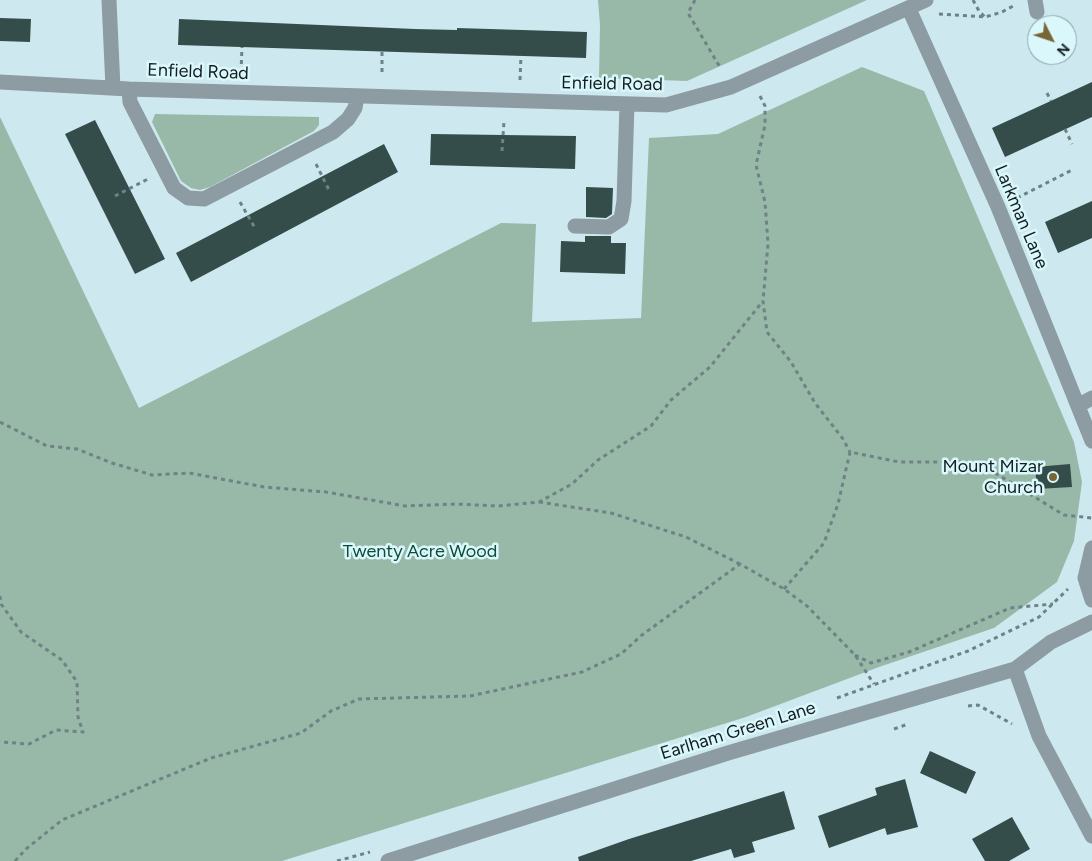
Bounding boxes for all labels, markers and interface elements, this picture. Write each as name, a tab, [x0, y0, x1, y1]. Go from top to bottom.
north arrow	[1027, 15, 1077, 65]
text: N	[1053, 40, 1073, 59]
street label: Enfield Road	[147, 59, 249, 85]
street label: Enfield Road	[561, 72, 663, 96]
street label: Larkman Lane	[989, 162, 1053, 272]
place label: Mount Mizar Church	[942, 456, 1043, 498]
marker: Mount Mizar Church	[1047, 471, 1059, 483]
park label: Twenty Acre Wood	[343, 541, 497, 563]
street label: Earlham Green Lane	[658, 697, 818, 765]

